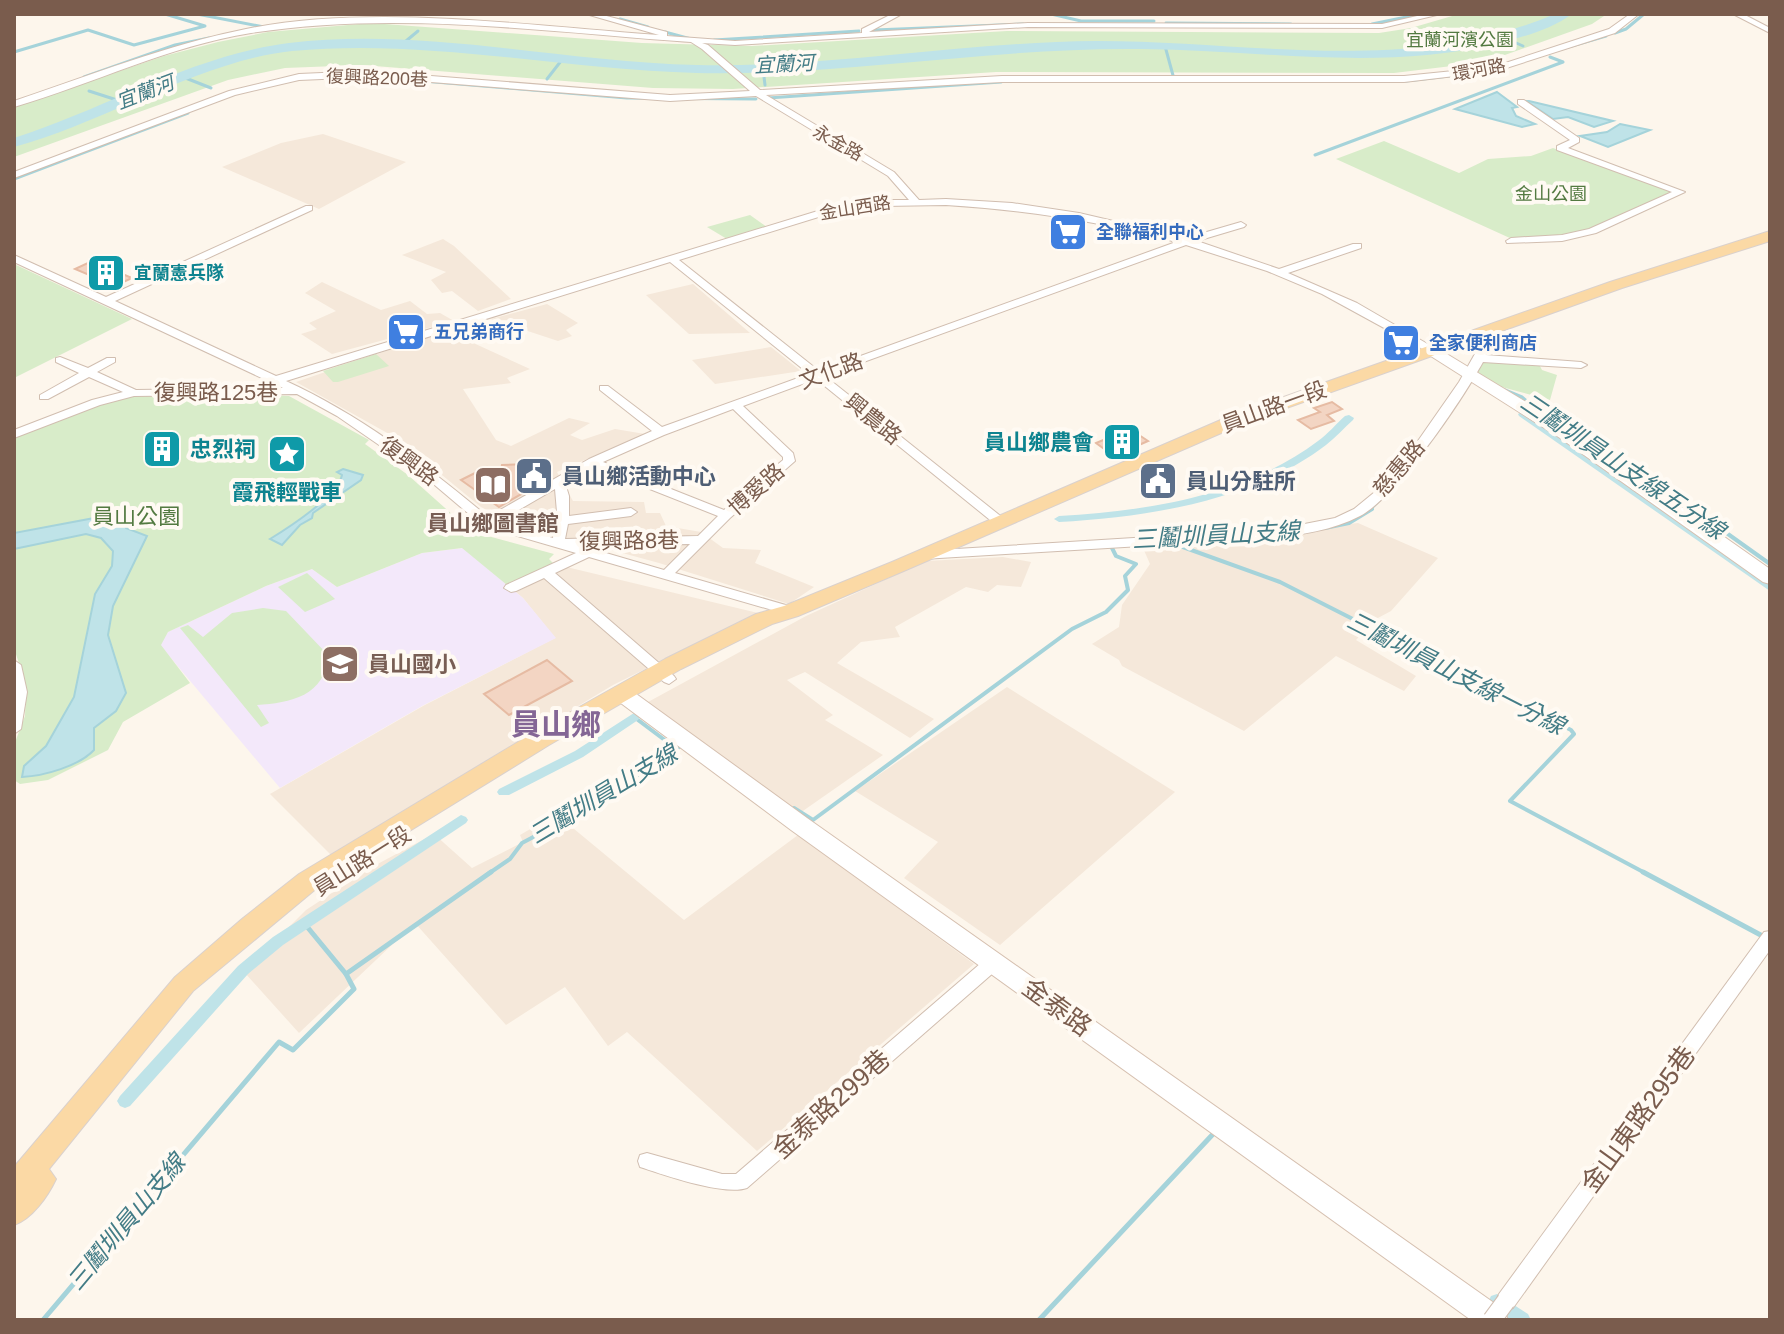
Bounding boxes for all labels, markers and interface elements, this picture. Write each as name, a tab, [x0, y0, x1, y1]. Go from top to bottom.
park label: 宜蘭河濱公園	[1406, 30, 1514, 50]
water label: 宜蘭河	[753, 51, 819, 77]
street label: 環河路	[1451, 55, 1507, 85]
street label: 復興路200巷	[326, 66, 428, 90]
water label: 宜蘭河	[113, 70, 181, 113]
street label: 永金路	[810, 121, 866, 165]
park label: 金山公園	[1515, 184, 1587, 204]
street label: 金山西路	[818, 192, 892, 224]
supermarket icon: 全聯福利中心	[1047, 211, 1089, 253]
place label: 全聯福利中心	[1096, 222, 1204, 242]
building icon: 宜蘭憲兵隊	[85, 252, 127, 294]
place label: 宜蘭憲兵隊	[134, 263, 224, 283]
supermarket icon: 五兄弟商行	[385, 311, 427, 353]
place label: 五兄弟商行	[434, 321, 524, 342]
supermarket icon: 全家便利商店	[1380, 322, 1422, 364]
place label: 全家便利商店	[1429, 333, 1537, 353]
street label: 文化路	[796, 348, 866, 394]
street label: 員山路一段	[1218, 376, 1330, 438]
street label: 復興路125巷	[154, 380, 278, 405]
water label: 三鬮圳員山支線五分線	[1516, 388, 1733, 546]
street label: 興農路	[839, 389, 907, 449]
building icon: 員山鄉農會	[1101, 421, 1143, 463]
building icon: 忠烈祠	[141, 428, 183, 470]
place label: 員山鄉農會	[984, 430, 1094, 455]
street label: 復興路	[375, 431, 443, 491]
place icon: 霞飛輕戰車	[266, 433, 308, 475]
street label: 慈惠路	[1368, 435, 1430, 501]
place label: 忠烈祠	[190, 437, 256, 462]
public building icon: 員山鄉活動中心	[513, 455, 555, 497]
street label: 博愛路	[723, 458, 789, 520]
public building icon: 員山分駐所	[1137, 460, 1179, 502]
library icon: 員山鄉圖書館	[472, 464, 514, 506]
place label: 員山鄉活動中心	[562, 464, 716, 489]
place label: 員山分駐所	[1186, 469, 1296, 494]
place label: 霞飛輕戰車	[232, 480, 342, 505]
park label: 員山公園	[92, 504, 180, 529]
place label: 員山鄉圖書館	[427, 511, 559, 536]
water label: 三鬮圳員山支線	[1131, 517, 1304, 553]
street label: 復興路8巷	[579, 528, 679, 554]
water label: 三鬮圳員山支線一分線	[1343, 606, 1572, 741]
school or university icon: 員山國小	[319, 643, 361, 685]
place label: 員山國小	[368, 652, 456, 677]
district label: 員山鄉	[511, 708, 601, 741]
water label: 三鬮圳員山支線	[524, 738, 685, 849]
street label: 員山路一段	[309, 821, 415, 901]
street label: 金泰路	[1017, 972, 1097, 1042]
street label: 金山東路295巷	[1575, 1040, 1701, 1198]
street label: 金泰路299巷	[766, 1044, 896, 1164]
water label: 三鬮圳員山支線	[62, 1147, 192, 1295]

